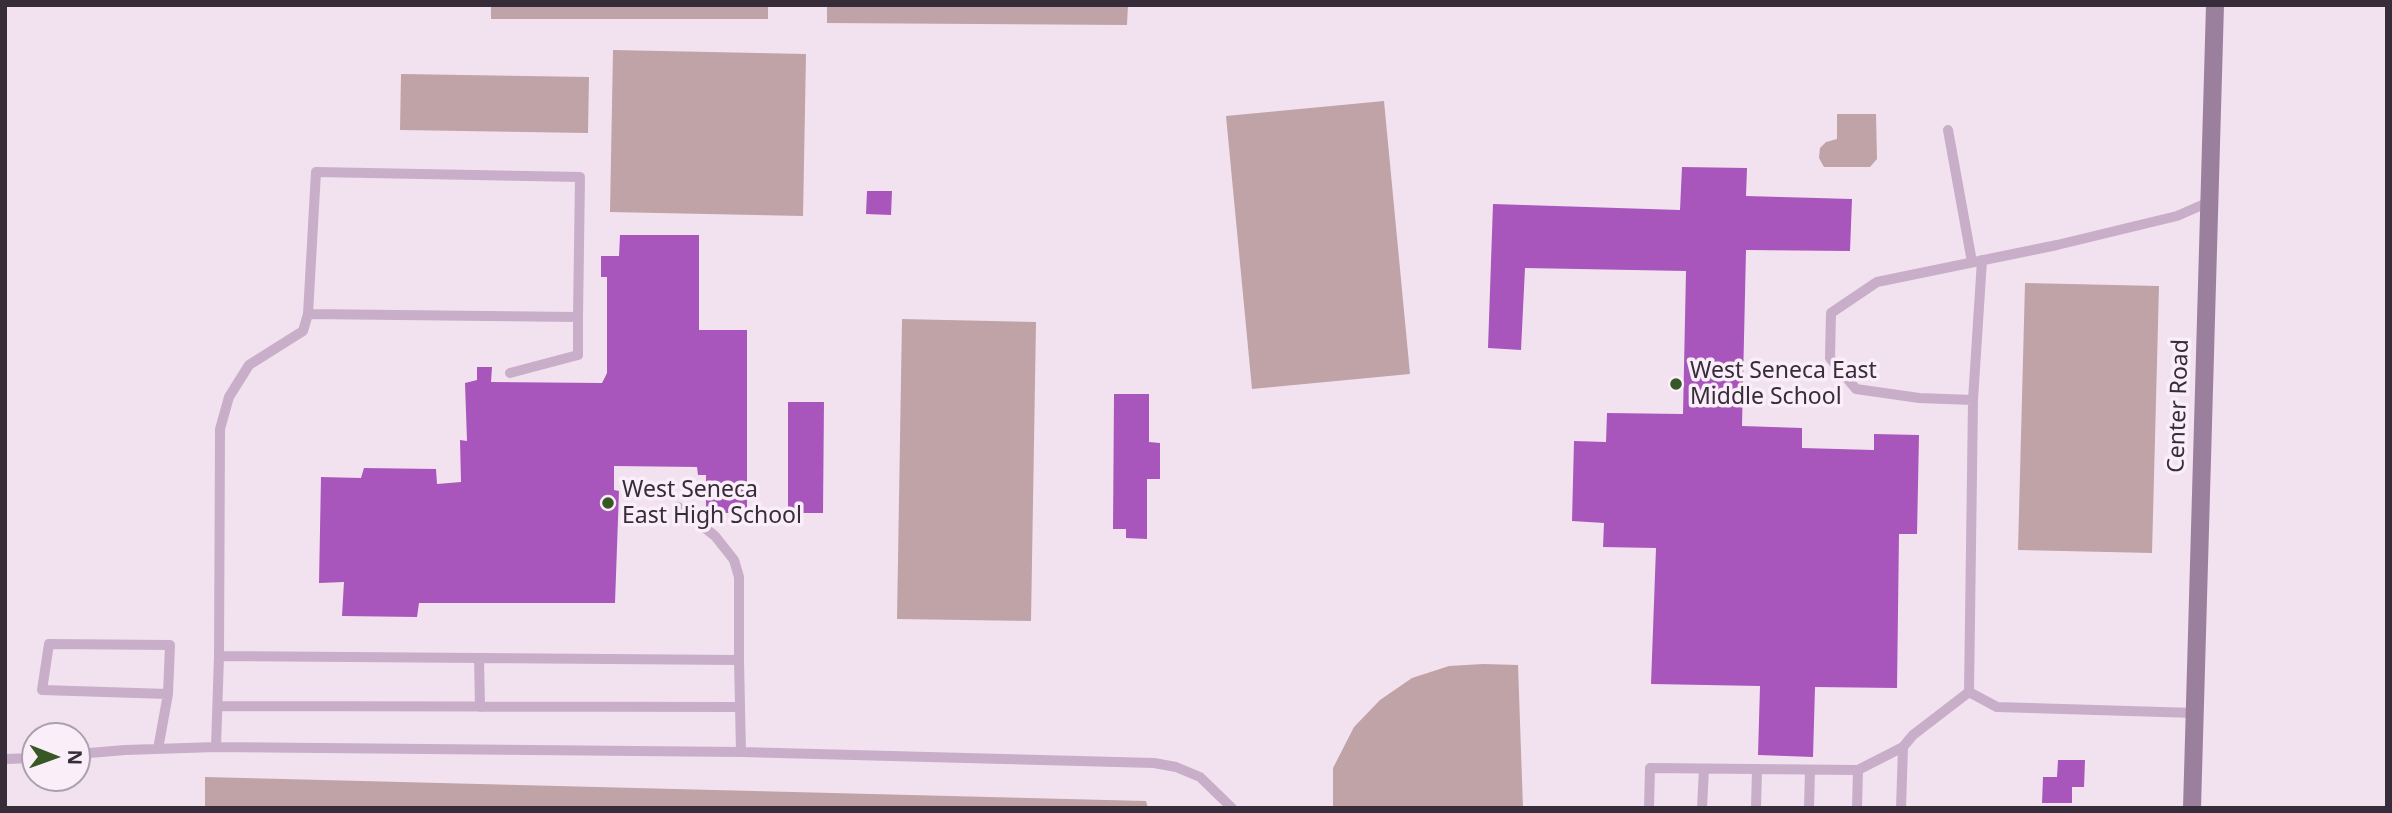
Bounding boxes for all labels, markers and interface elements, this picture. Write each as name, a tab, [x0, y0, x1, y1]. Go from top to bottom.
street label: Center Road	[2163, 339, 2195, 473]
place label: West Seneca East Middle School	[1690, 357, 1877, 411]
marker: West Seneca East Middle School	[1668, 376, 1684, 392]
place label: West Seneca East High School	[622, 476, 802, 530]
marker: West Seneca East High School	[600, 495, 616, 511]
north arrow	[21, 722, 91, 792]
text: N	[62, 749, 88, 765]

